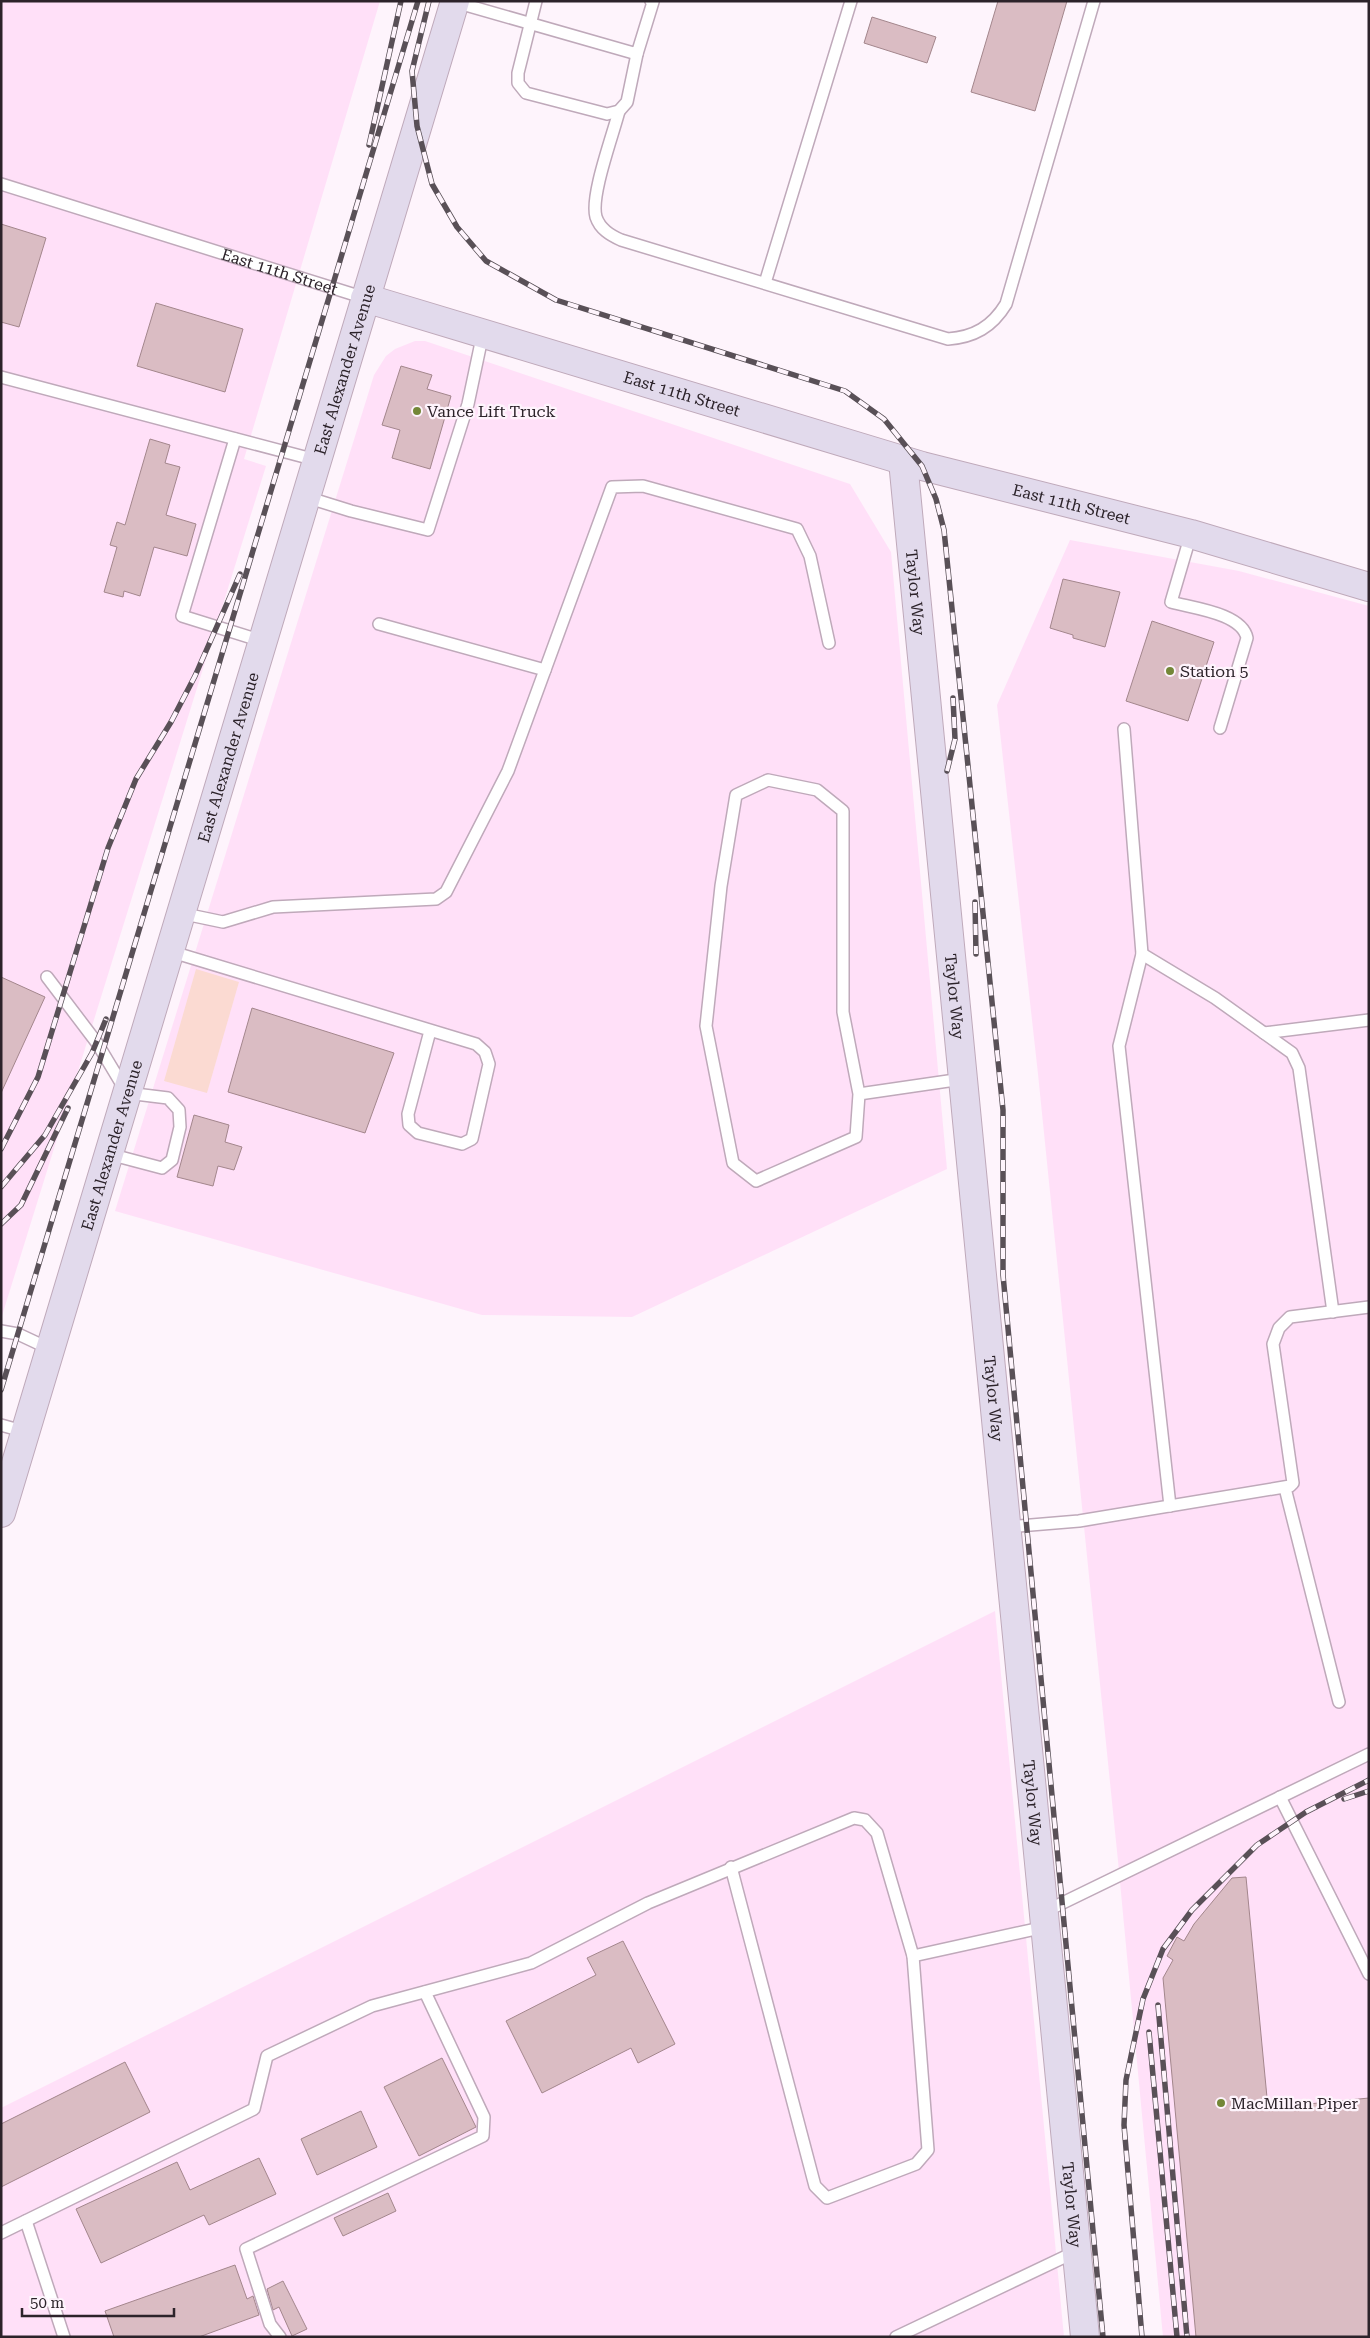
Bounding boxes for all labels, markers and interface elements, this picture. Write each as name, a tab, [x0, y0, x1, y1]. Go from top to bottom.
street label: East 11th Street	[219, 245, 340, 299]
street label: East Alexander Avenue	[310, 282, 379, 457]
street label: East 11th Street	[621, 368, 742, 421]
place label: Vance Lift Truck	[427, 402, 556, 421]
marker: Vance Lift Truck	[411, 405, 423, 417]
street label: East 11th Street	[1010, 480, 1132, 528]
street label: Taylor Way	[902, 549, 929, 637]
place label: Station 5	[1180, 662, 1249, 681]
marker: Station 5	[1164, 665, 1176, 677]
street label: East Alexander Avenue	[194, 670, 263, 845]
street label: Taylor Way	[941, 953, 968, 1041]
street label: East Alexander Avenue	[77, 1058, 147, 1233]
street label: Taylor Way	[980, 1355, 1007, 1443]
street label: Taylor Way	[1019, 1759, 1046, 1847]
place label: MacMillan Piper	[1231, 2094, 1359, 2113]
marker: MacMillan Piper	[1215, 2097, 1227, 2109]
street label: Taylor Way	[1058, 2161, 1085, 2249]
scale bar	[22, 2286, 175, 2318]
text: 50 m	[30, 2294, 65, 2312]

